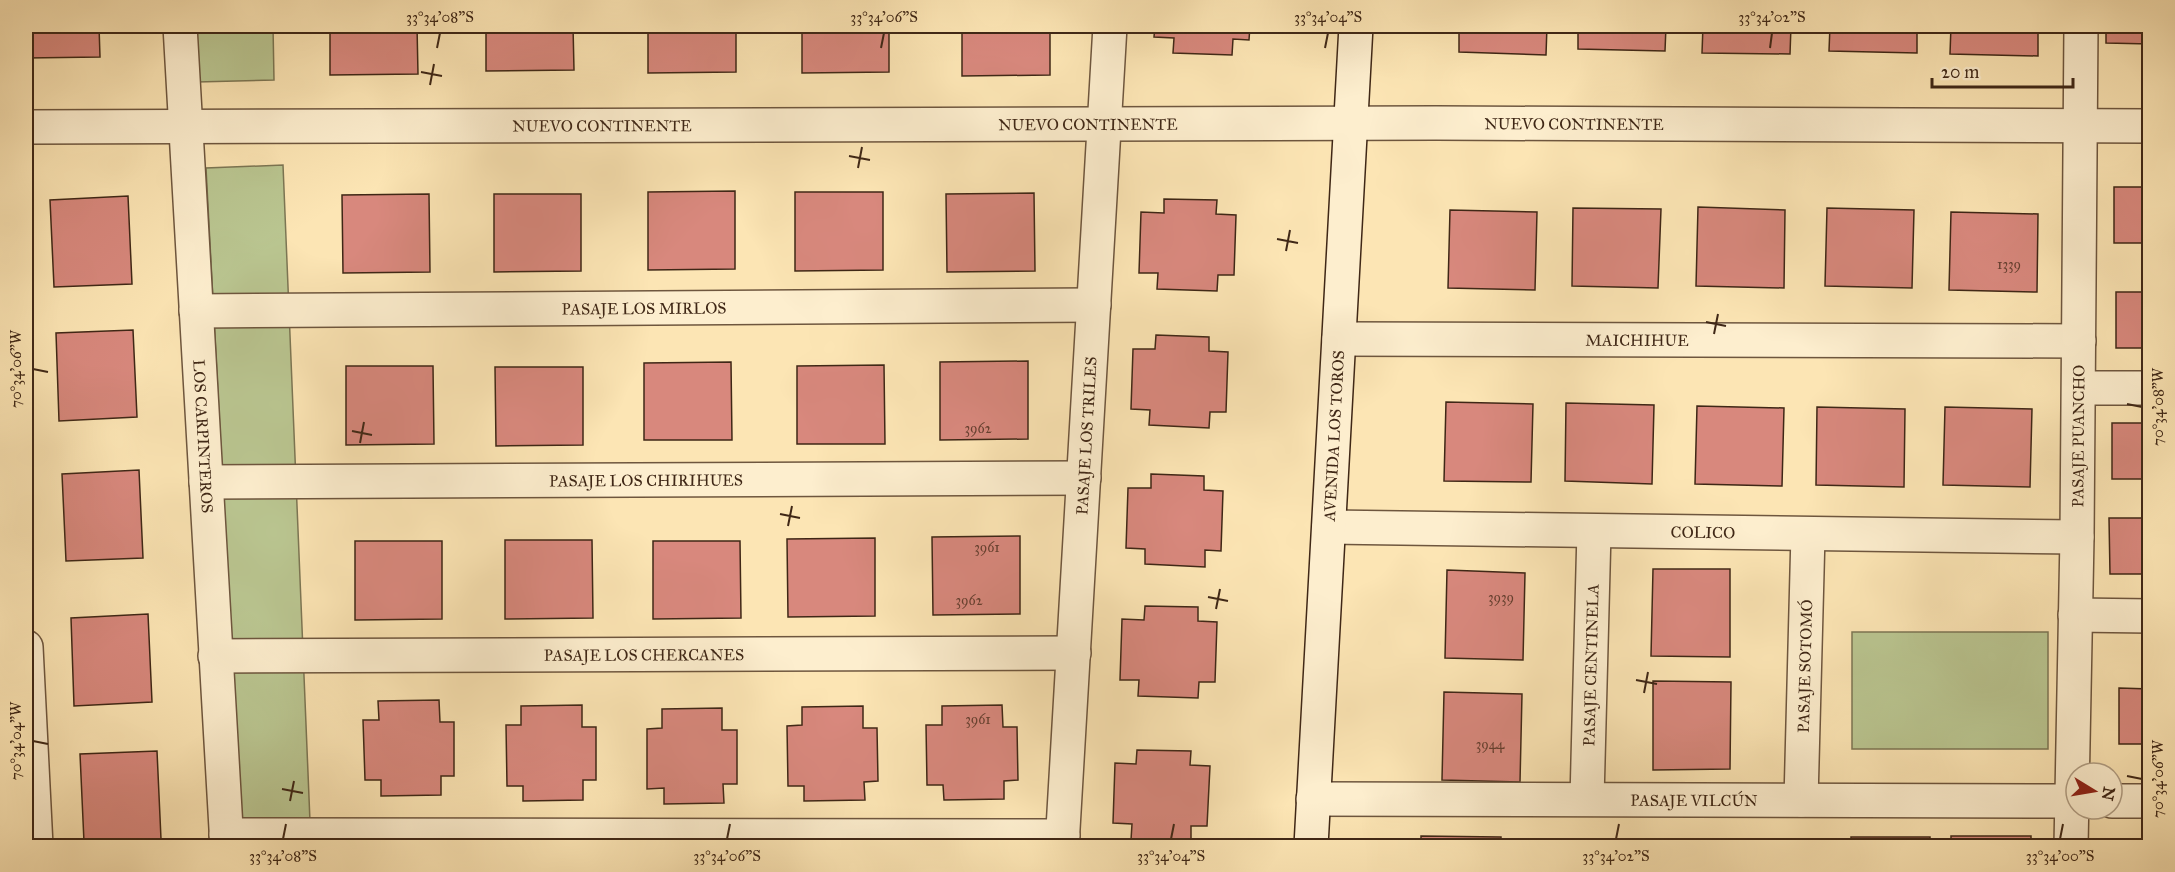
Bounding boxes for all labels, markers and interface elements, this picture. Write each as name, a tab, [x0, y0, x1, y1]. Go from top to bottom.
text: 33°34'08"S	[406, 8, 474, 26]
text: 33°34'06"S	[850, 8, 918, 26]
text: 33°34'04"S	[1294, 8, 1362, 26]
text: 33°34'02"S	[1738, 8, 1806, 26]
scale bar	[1932, 51, 2073, 89]
text: 20 m	[1941, 61, 1979, 83]
street label: NUEVO CONTINENTE	[1484, 114, 1664, 134]
street label: NUEVO CONTINENTE	[998, 115, 1178, 134]
street label: NUEVO CONTINENTE	[512, 116, 692, 136]
house number: 1339	[1997, 256, 2021, 273]
street label: PASAJE LOS MIRLOS	[561, 298, 727, 319]
text: 70°34'06"W	[7, 329, 25, 408]
street label: MAICHIHUE	[1585, 331, 1689, 350]
street label: AVENIDA LOS TOROS	[1320, 350, 1348, 523]
street label: PASAJE LOS TRILES	[1072, 356, 1101, 516]
street label: LOS CARPINTEROS	[189, 359, 217, 514]
street label: PASAJE PUANCHO	[2068, 365, 2089, 508]
text: 70°34'08"W	[2149, 367, 2167, 446]
house number: 3962	[964, 420, 992, 437]
street label: PASAJE LOS CHIRIHUES	[549, 471, 743, 491]
street label: COLICO	[1671, 523, 1735, 542]
house number: 3961	[974, 539, 1000, 556]
street label: PASAJE CENTINELA	[1579, 583, 1603, 746]
house number: 3939	[1488, 589, 1514, 606]
house number: 3962	[955, 592, 983, 609]
street label: PASAJE SOTOMÓ	[1794, 599, 1816, 733]
street label: PASAJE LOS CHERCANES	[544, 645, 744, 666]
text: 70°34'04"W	[7, 701, 25, 780]
house number: 3961	[965, 711, 991, 728]
house number: 3944	[1476, 736, 1506, 753]
text: 70°34'06"W	[2149, 739, 2167, 818]
north arrow	[2064, 761, 2124, 821]
text: N	[2098, 785, 2119, 803]
street label: PASAJE VILCÚN	[1630, 789, 1758, 811]
text: 33°34'08"S	[249, 847, 317, 865]
text: 33°34'06"S	[693, 847, 761, 865]
text: 33°34'04"S	[1137, 847, 1205, 865]
text: 33°34'02"S	[1582, 847, 1650, 865]
text: 33°34'00"S	[2026, 847, 2094, 865]

